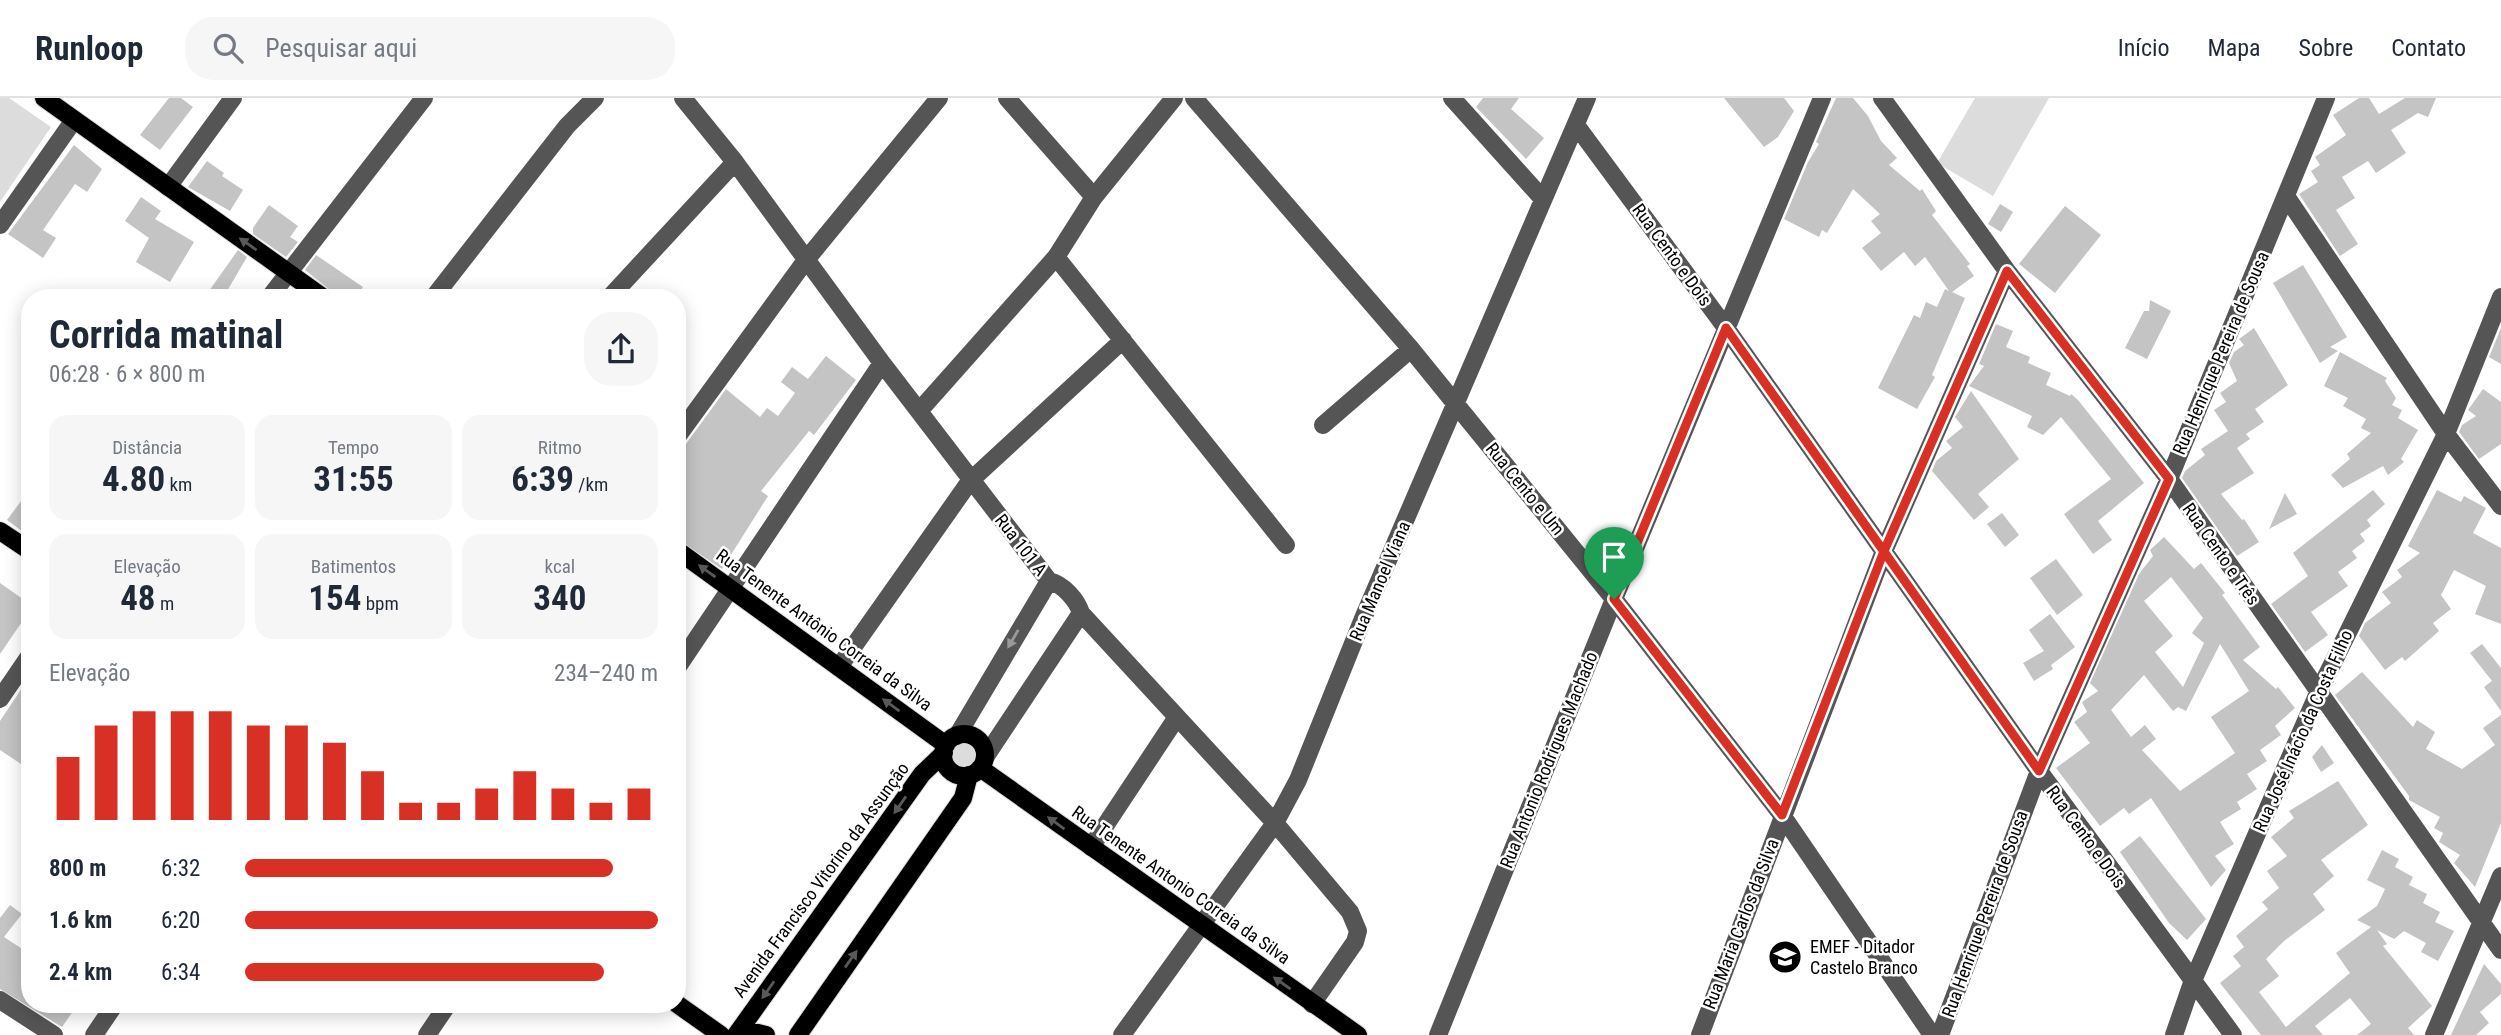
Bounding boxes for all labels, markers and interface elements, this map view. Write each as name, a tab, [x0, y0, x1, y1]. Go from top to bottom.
search box	[185, 17, 675, 80]
text: Runloop	[35, 29, 143, 68]
icon: search	[209, 29, 247, 67]
text: Pesquisar aqui	[265, 33, 417, 63]
text: Início	[2118, 34, 2170, 62]
text: Mapa	[2208, 34, 2261, 62]
text: Sobre	[2299, 34, 2353, 62]
text: Contato	[2391, 34, 2466, 62]
street label: Rua Cento e Dois	[1628, 200, 1716, 310]
one-way arrow	[239, 237, 257, 251]
street label: Rua Henrique Pereira de Sousa	[2168, 248, 2273, 458]
button: share	[584, 312, 658, 386]
text: Corrida matinal	[49, 313, 283, 357]
text: 06:28 · 6 × 800 m	[49, 361, 205, 388]
text: Distância	[112, 436, 182, 459]
text: Tempo	[328, 436, 379, 459]
text: Ritmo	[538, 436, 582, 459]
street label: Rua Cento e Um	[1482, 438, 1569, 539]
text: 4.80	[102, 459, 165, 500]
text: 31:55	[313, 459, 394, 500]
text: 6:39	[511, 459, 574, 500]
text: km	[165, 473, 192, 496]
text: /km	[574, 473, 608, 496]
street label: Rua Cento e Três	[2179, 499, 2264, 609]
street label: Rua 101 A	[991, 510, 1052, 580]
street label: Rua Manoel Viana	[1345, 518, 1414, 644]
pin	[1584, 527, 1644, 599]
icon: arrive	[1595, 538, 1633, 576]
street label: Rua Tenente Antônio Correia da Silva	[712, 544, 936, 715]
text: Elevação	[114, 555, 181, 578]
text: Batimentos	[311, 555, 396, 578]
text: kcal	[545, 555, 575, 578]
one-way arrow	[698, 564, 716, 578]
text: 48	[120, 578, 156, 619]
text: 154	[308, 578, 361, 619]
text: 340	[533, 578, 586, 619]
text: m	[156, 592, 174, 615]
text: bpm	[361, 592, 399, 615]
street label: Rua José Inácio da Costa Filho	[2248, 627, 2357, 835]
one-way arrow	[1007, 629, 1019, 649]
street label: Rua Antonio Rodrigues Machado	[1495, 649, 1602, 871]
text: Elevação	[49, 660, 130, 687]
text: 234–240 m	[554, 660, 658, 687]
one-way arrow	[882, 698, 900, 712]
street label: Avenida Francisco Vitorino da Assunção	[728, 758, 913, 1001]
street label: Rua Cento e Dois	[2042, 782, 2130, 892]
one-way arrow	[893, 796, 907, 814]
street label: Rua Tenente Antonio Correia da Silva	[1068, 801, 1294, 968]
street label: Rua Henrique Pereira de Sousa	[1937, 807, 2032, 1020]
one-way arrow	[1047, 816, 1065, 830]
street label: Rua Maria Carlos da Silva	[1698, 836, 1783, 1012]
text: 800 m	[49, 855, 106, 882]
text: 6:32	[161, 855, 200, 882]
text: 1.6 km	[49, 907, 112, 934]
text: 6:20	[161, 907, 200, 934]
place label: EMEF - Ditador Castelo Branco	[1810, 936, 1918, 978]
school or university icon: EMEF - Ditador Castelo Branco	[1766, 938, 1804, 976]
one-way arrow	[844, 950, 858, 968]
text: 2.4 km	[49, 959, 112, 986]
text: 6:34	[161, 959, 200, 986]
one-way arrow	[1273, 976, 1291, 990]
one-way arrow	[761, 981, 775, 999]

